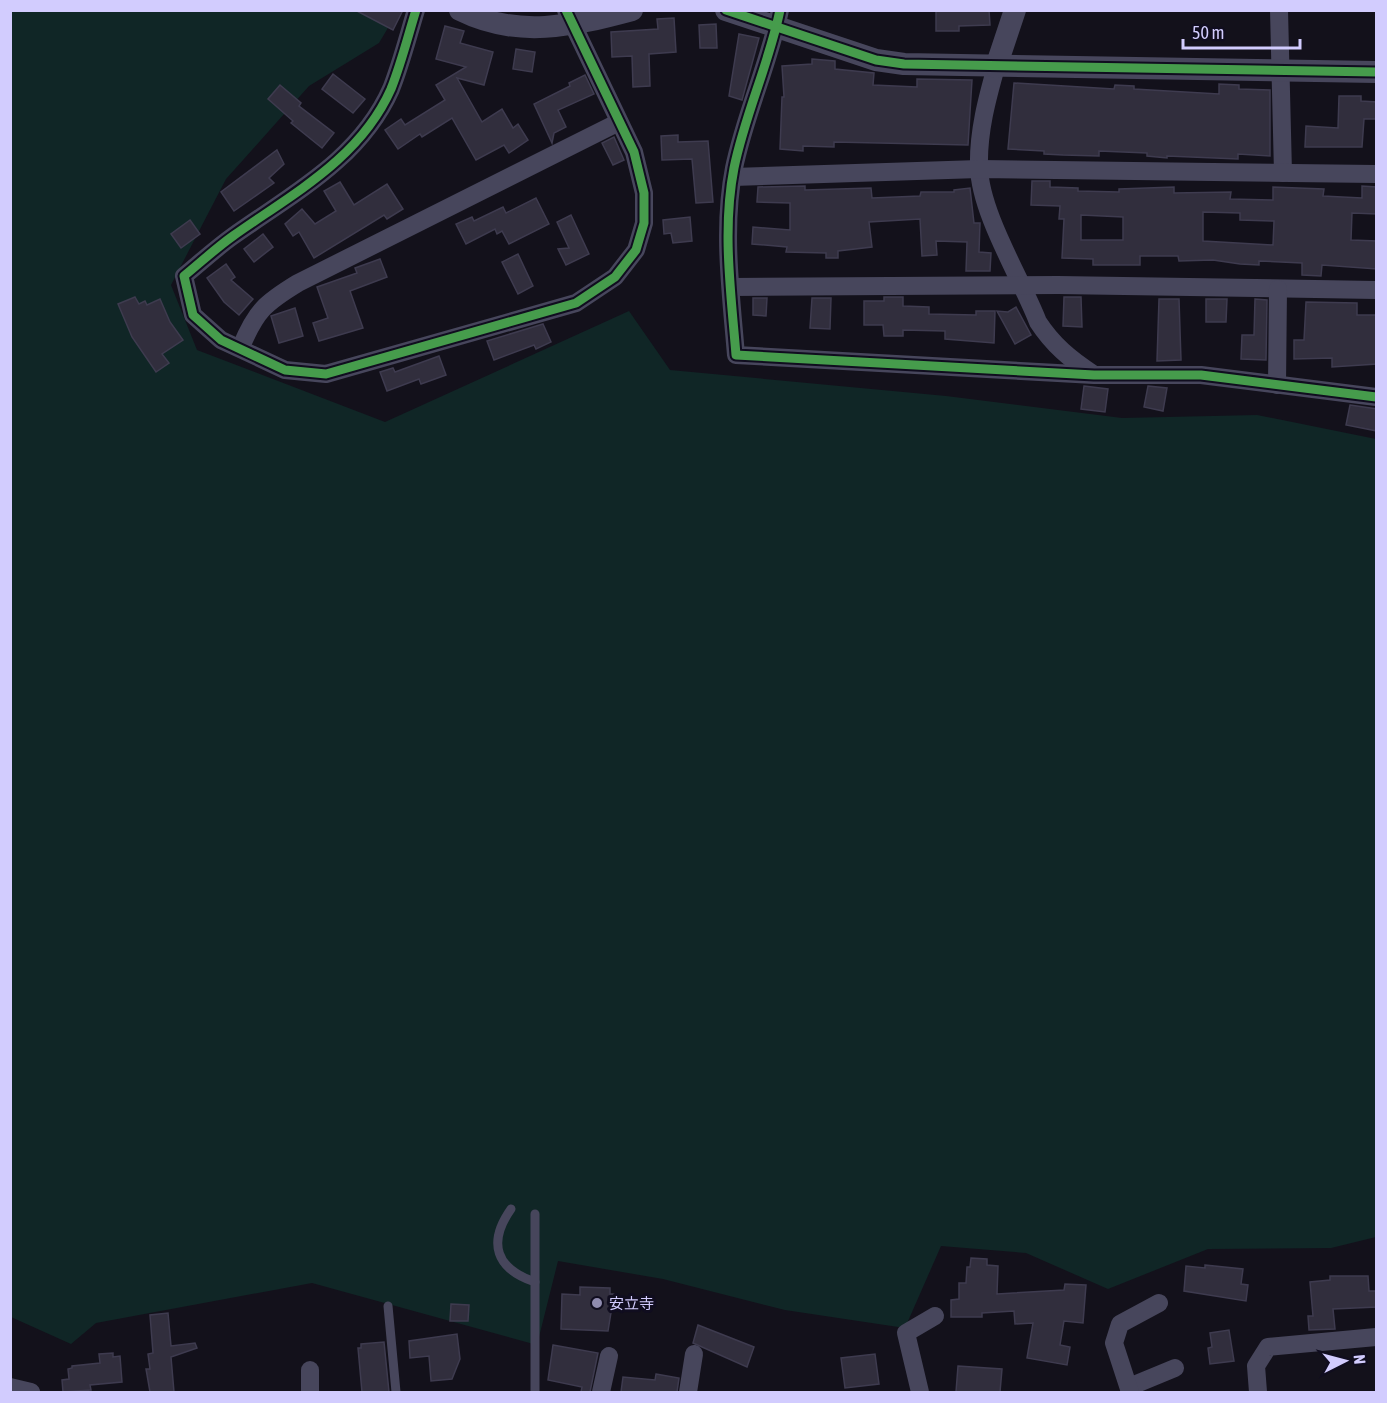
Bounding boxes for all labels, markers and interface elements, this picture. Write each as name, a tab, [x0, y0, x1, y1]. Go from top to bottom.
scale bar	[1183, 12, 1300, 50]
text: 50 m	[1192, 22, 1224, 43]
place label: 安立寺	[609, 1295, 654, 1312]
marker: 安立寺	[590, 1296, 604, 1310]
north arrow	[1315, 1331, 1375, 1391]
text: N	[1350, 1354, 1369, 1365]

